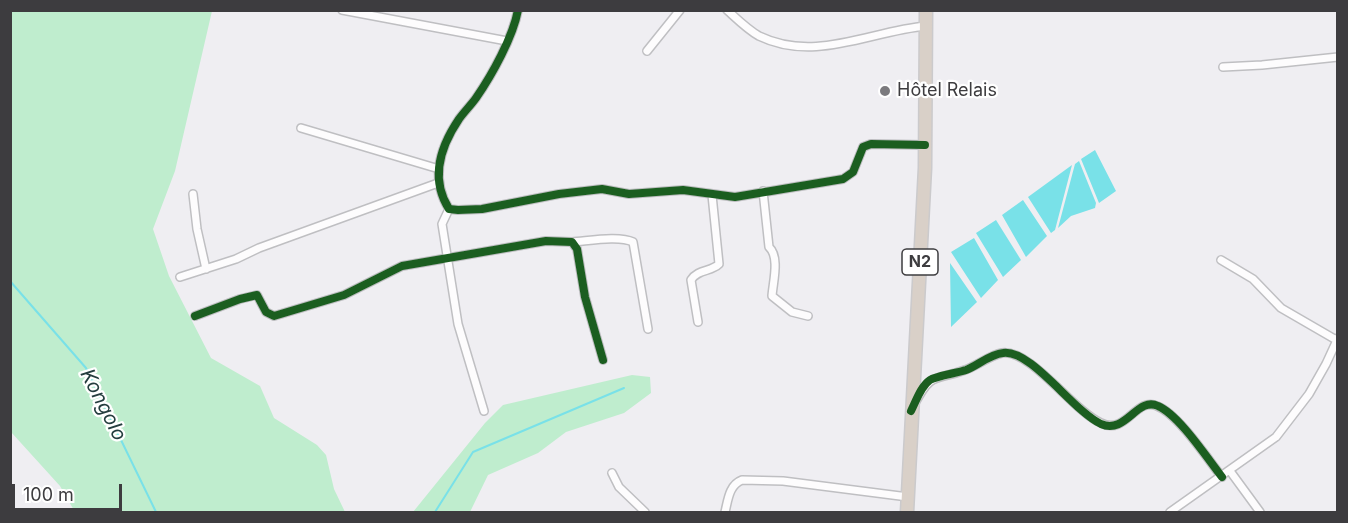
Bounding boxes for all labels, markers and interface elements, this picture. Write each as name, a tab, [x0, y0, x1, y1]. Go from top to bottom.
place label: Hôtel Relais	[897, 80, 997, 102]
marker: Hôtel Relais	[878, 84, 892, 98]
road number: N2	[902, 249, 938, 275]
water label: Kongolo	[75, 365, 131, 445]
scale bar	[15, 472, 124, 510]
text: 100 m	[23, 484, 74, 505]

